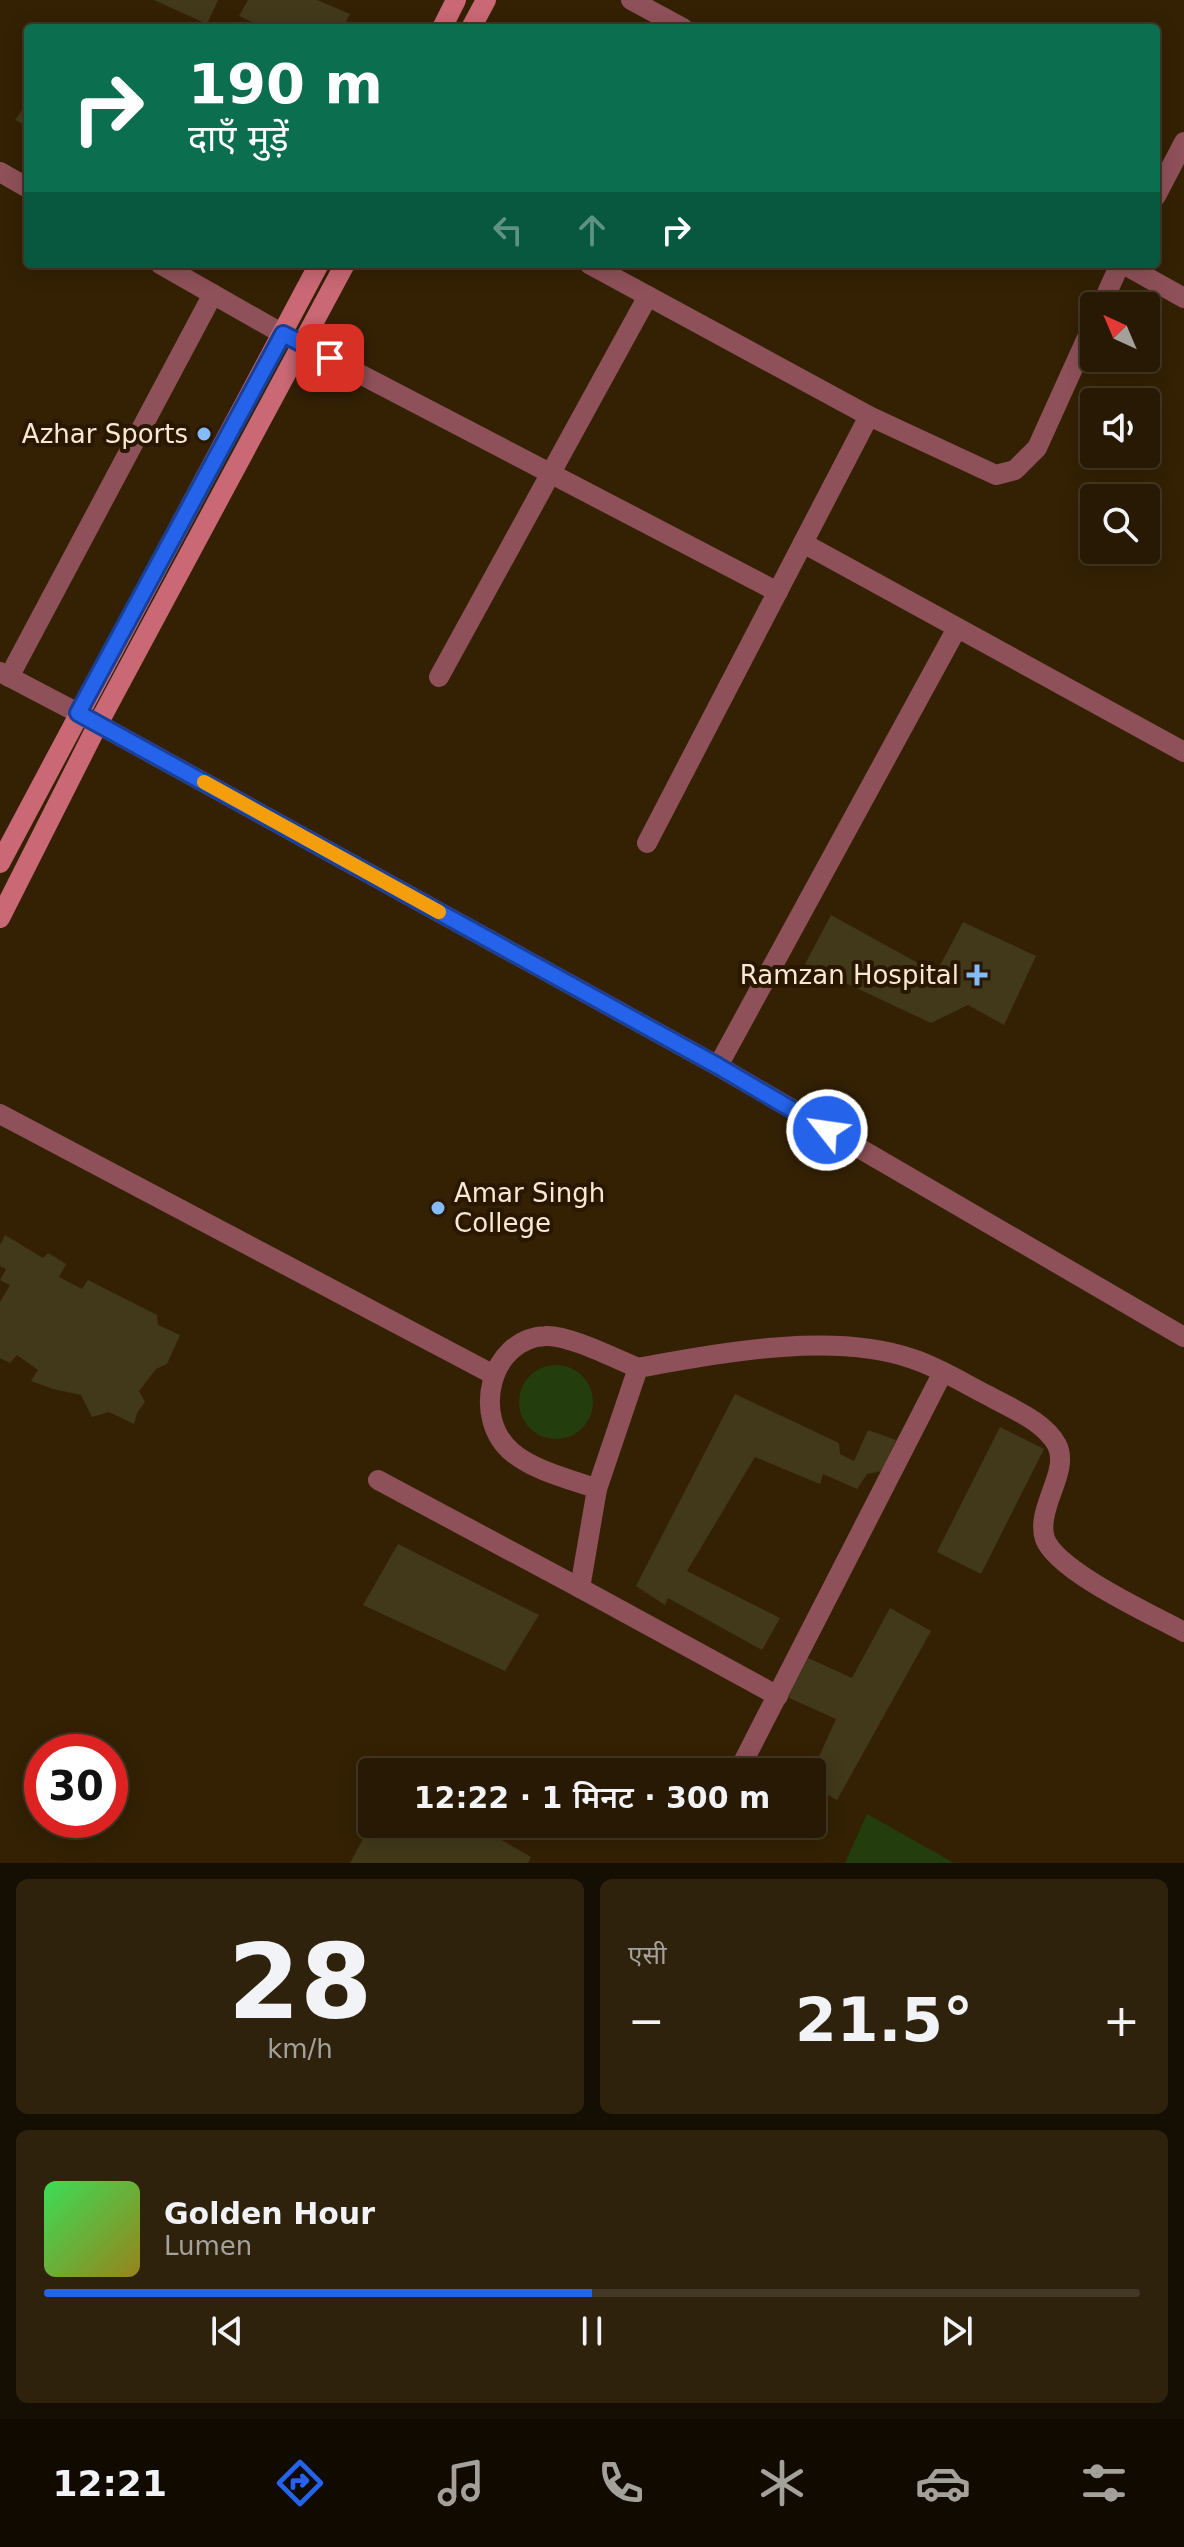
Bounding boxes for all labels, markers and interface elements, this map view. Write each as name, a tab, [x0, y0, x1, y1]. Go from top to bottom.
text: 190 m	[188, 51, 383, 116]
icon: right	[56, 56, 160, 160]
text: दाएँ मुड़ें	[188, 118, 289, 159]
icon: left	[486, 208, 530, 252]
icon: ahead	[570, 208, 614, 252]
icon: right	[654, 208, 698, 252]
north arrow	[1080, 292, 1160, 372]
map controls	[1080, 292, 1160, 564]
pin	[296, 324, 364, 392]
icon: arrive	[308, 336, 352, 380]
button: sound	[1080, 388, 1160, 468]
place label: Azhar Sports	[22, 419, 188, 449]
marker: Azhar Sports	[195, 425, 213, 443]
button: search	[1080, 484, 1160, 564]
place label: Ramzan Hospital	[740, 960, 959, 990]
marker: Ramzan Hospital	[966, 964, 988, 986]
position arrow	[785, 1088, 869, 1172]
place label: Amar Singh College	[454, 1178, 605, 1238]
marker: Amar Singh College	[429, 1199, 447, 1217]
speed limit sign: 30	[24, 1734, 128, 1838]
text: 12:22 · 1 मिनट · 300 m	[414, 1780, 770, 1815]
text: 28	[228, 1921, 372, 2043]
text: एसी	[628, 1940, 667, 1970]
text: 21.5°	[795, 1985, 973, 2055]
text: −	[628, 1995, 665, 2046]
text: +	[1103, 1995, 1140, 2046]
text: km/h	[267, 2034, 333, 2064]
text: Golden Hour	[164, 2196, 375, 2231]
text: Lumen	[164, 2231, 252, 2261]
icon: previous	[205, 2309, 249, 2353]
icon: pause	[570, 2309, 614, 2353]
icon: next	[935, 2309, 979, 2353]
icon: directions	[272, 2455, 328, 2511]
icon: music	[433, 2455, 489, 2511]
icon: phone	[593, 2455, 649, 2511]
icon: climate	[754, 2455, 810, 2511]
icon: car	[915, 2455, 971, 2511]
icon: filters	[1076, 2455, 1132, 2511]
text: 12:21	[52, 2463, 167, 2504]

